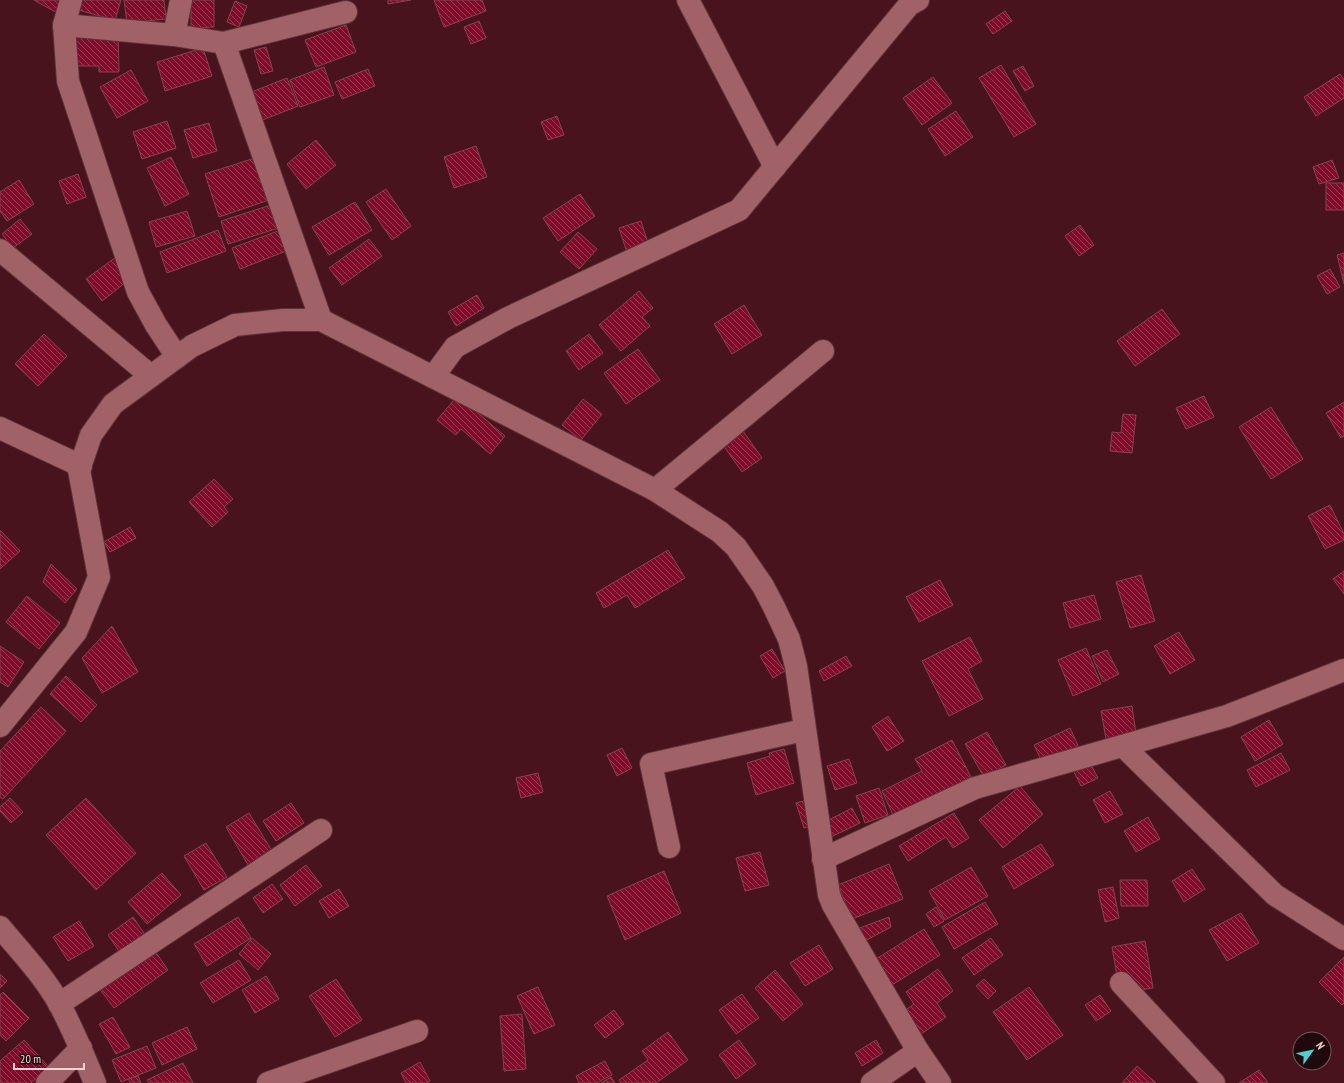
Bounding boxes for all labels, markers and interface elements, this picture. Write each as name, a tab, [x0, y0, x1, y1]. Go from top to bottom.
north arrow	[1292, 1031, 1332, 1071]
text: N	[1313, 1039, 1328, 1052]
scale bar	[14, 1045, 84, 1071]
text: 20 m	[20, 1051, 41, 1066]

